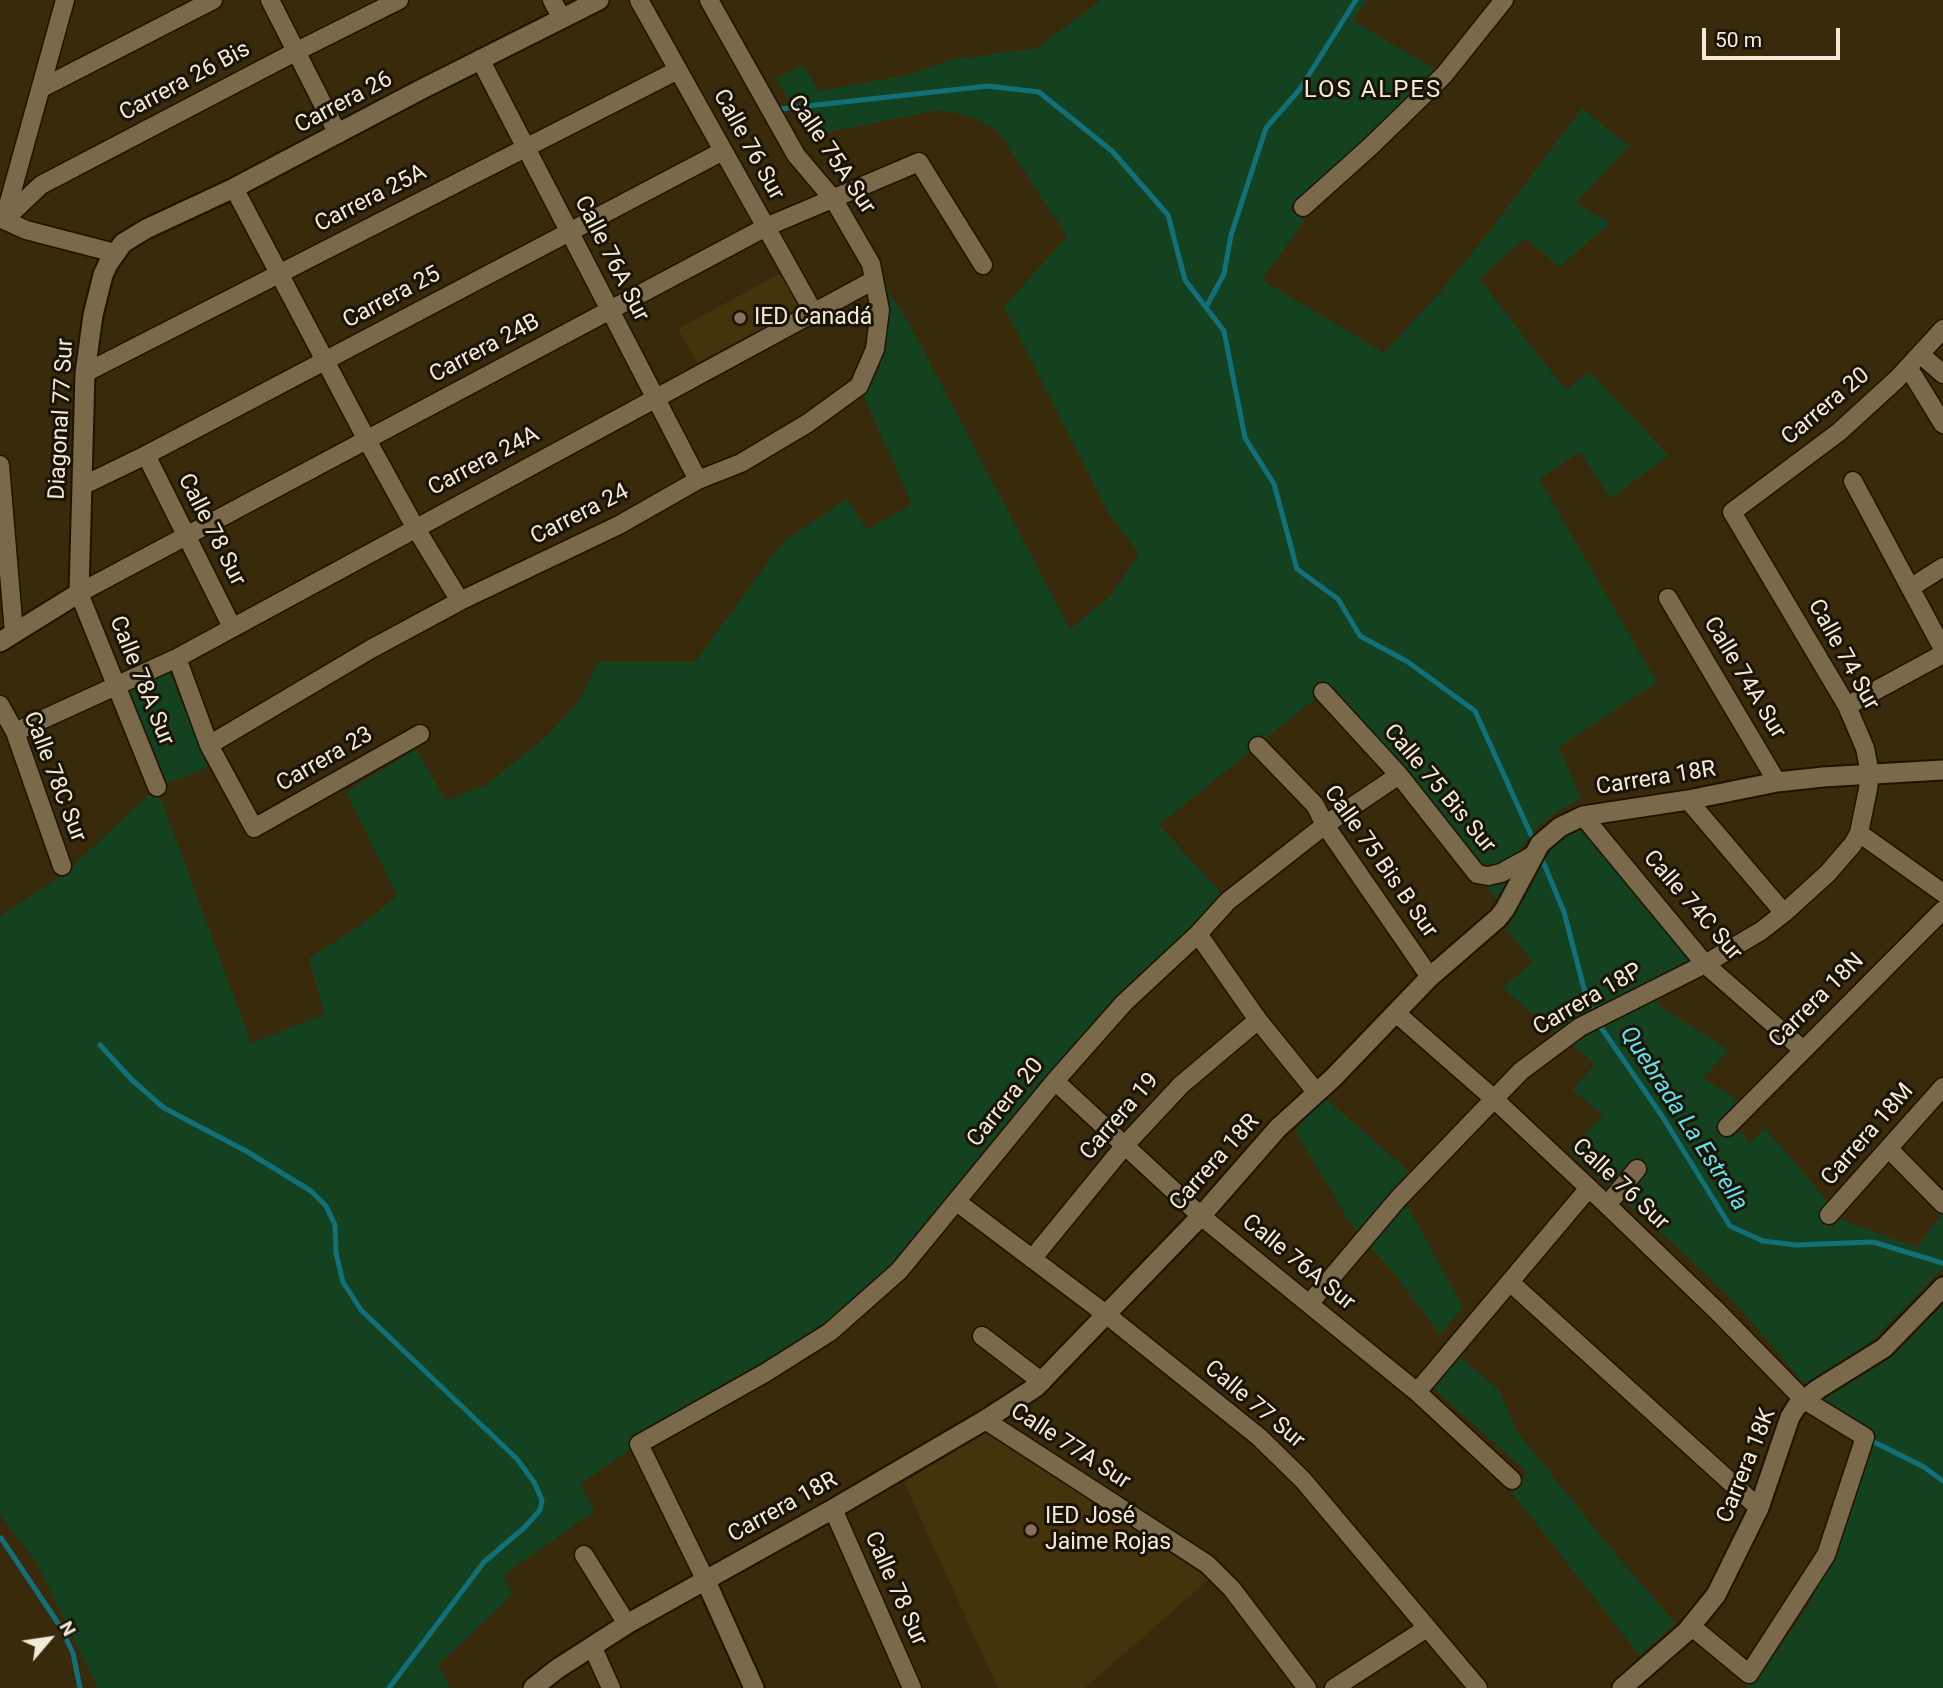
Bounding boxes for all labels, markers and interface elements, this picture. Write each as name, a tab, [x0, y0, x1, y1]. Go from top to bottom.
scale bar	[1705, 14, 1843, 58]
text: 50 m	[1715, 28, 1762, 52]
street label: Carrera 26 Bis	[115, 36, 255, 128]
street label: Carrera 26	[291, 66, 397, 140]
district label: LOS ALPES	[1305, 77, 1441, 105]
street label: Calle 76 Sur	[706, 85, 790, 205]
street label: Calle 75A Sur	[781, 90, 881, 220]
street label: Carrera 25A	[311, 159, 431, 239]
street label: Calle 76A Sur	[568, 192, 654, 326]
street label: Carrera 25	[339, 261, 445, 335]
place label: IED Canadá	[754, 304, 872, 332]
street label: Carrera 24B	[425, 308, 545, 390]
marker: IED Canadá	[732, 310, 748, 326]
street label: Diagonal 77 Sur	[44, 338, 80, 500]
street label: Carrera 20	[1776, 362, 1876, 452]
street label: Carrera 24A	[424, 421, 544, 503]
street label: Calle 78 Sur	[171, 469, 251, 591]
street label: Carrera 24	[526, 479, 634, 551]
street label: Calle 74 Sur	[1801, 595, 1885, 715]
street label: Calle 78A Sur	[102, 612, 180, 750]
street label: Calle 74A Sur	[1697, 612, 1791, 744]
street label: Calle 78C Sur	[17, 708, 91, 846]
street label: Calle 75 Bis Sur	[1377, 719, 1501, 859]
street label: Carrera 23	[272, 721, 378, 799]
street label: Carrera 18R	[1594, 756, 1718, 802]
street label: Calle 75 Bis B Sur	[1317, 780, 1443, 944]
street label: Calle 74C Sur	[1637, 845, 1747, 967]
street label: Carrera 18N	[1764, 948, 1870, 1054]
street label: Carrera 18P	[1529, 958, 1647, 1042]
water label: Quebrada La Estrella	[1613, 1021, 1753, 1217]
street label: Carrera 20	[962, 1053, 1050, 1153]
street label: Carrera 19	[1075, 1068, 1165, 1166]
street label: Carrera 18M	[1816, 1078, 1920, 1192]
street label: Carrera 18R	[1164, 1109, 1266, 1217]
street label: Calle 76 Sur	[1566, 1133, 1674, 1237]
street label: Calle 76A Sur	[1236, 1209, 1360, 1317]
street label: Calle 77 Sur	[1198, 1355, 1310, 1455]
street label: Calle 77A Sur	[1005, 1398, 1135, 1496]
street label: Carrera 18K	[1712, 1405, 1782, 1527]
street label: Carrera 18R	[724, 1467, 842, 1549]
place label: IED José Jaime Rojas	[1045, 1503, 1171, 1557]
marker: IED José Jaime Rojas	[1023, 1522, 1039, 1538]
street label: Calle 78 Sur	[858, 1528, 932, 1650]
north arrow	[14, 1604, 84, 1674]
text: N	[54, 1617, 81, 1640]

